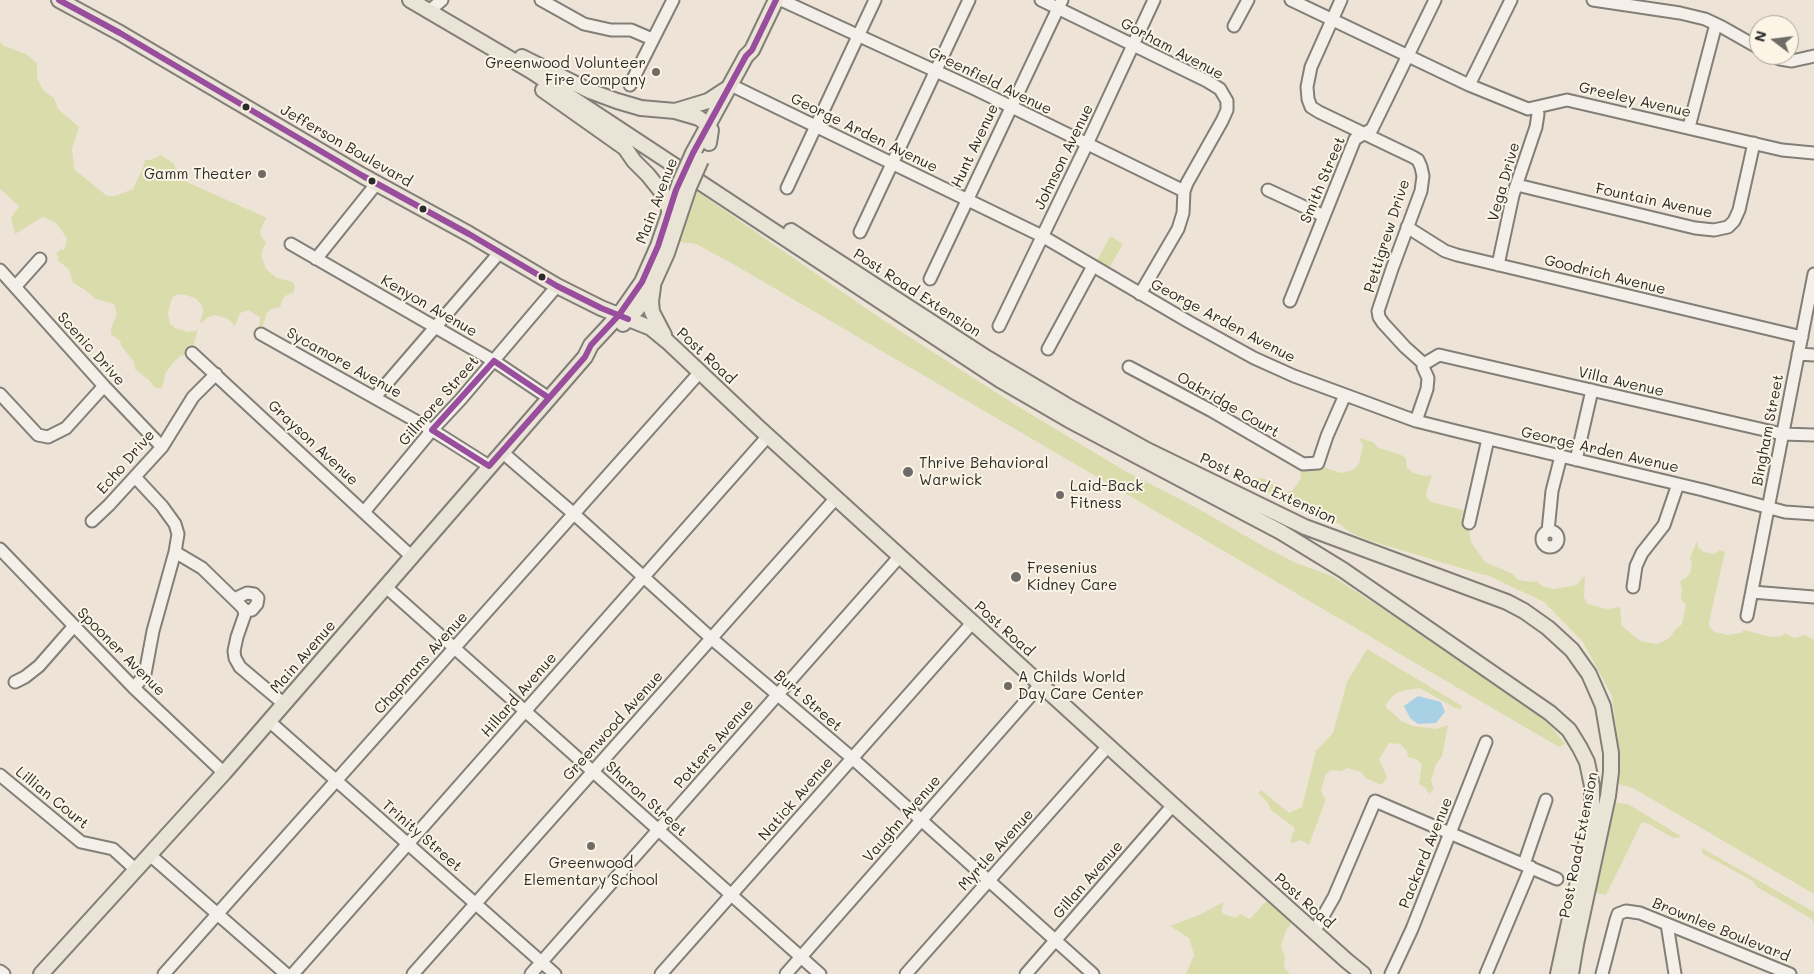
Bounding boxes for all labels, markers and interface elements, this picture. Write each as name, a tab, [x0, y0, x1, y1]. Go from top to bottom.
street label: Gorham Avenue	[1117, 14, 1227, 84]
north arrow	[1749, 15, 1799, 65]
text: N	[1749, 29, 1771, 44]
street label: Greenfield Avenue	[925, 43, 1055, 119]
place label: Greenwood Volunteer Fire Company	[485, 54, 646, 89]
marker: Greenwood Volunteer Fire Company	[650, 66, 662, 78]
street label: Greeley Avenue	[1577, 78, 1693, 122]
street label: George Arden Avenue	[788, 90, 940, 176]
street label: Jefferson Boulevard	[277, 101, 415, 191]
street label: Hunt Avenue	[948, 101, 1002, 191]
street label: Johnson Avenue	[1031, 101, 1097, 213]
unlabelled marker	[241, 102, 251, 112]
street label: Smith Street	[1297, 134, 1349, 226]
street label: Vega Drive	[1484, 140, 1524, 224]
street label: Main Avenue	[632, 155, 682, 247]
place label: Gamm Theater	[144, 165, 252, 183]
marker: Gamm Theater	[256, 168, 268, 180]
unlabelled marker	[367, 176, 377, 186]
street label: Pettigrew Drive	[1360, 177, 1414, 295]
street label: Fountain Avenue	[1594, 180, 1714, 222]
unlabelled marker	[418, 204, 428, 214]
street label: Post Road Extension	[850, 245, 984, 341]
street label: Goodrich Avenue	[1542, 251, 1668, 299]
street label: Kenyon Avenue	[378, 271, 480, 341]
unlabelled marker	[537, 272, 547, 282]
street label: George Arden Avenue	[1148, 275, 1298, 367]
street label: Scenic Drive	[53, 309, 129, 389]
street label: Sycamore Avenue	[283, 324, 405, 402]
street label: Post Road	[673, 324, 739, 388]
street label: Gillmore Street	[395, 352, 483, 450]
street label: Villa Avenue	[1576, 363, 1666, 401]
street label: Oakridge Court	[1173, 368, 1283, 442]
street label: Bingham Street	[1748, 373, 1788, 487]
street label: Grayson Avenue	[264, 397, 362, 489]
street label: George Arden Avenue	[1519, 423, 1681, 477]
street label: Echo Drive	[93, 426, 159, 498]
street label: Post Road Extension	[1197, 449, 1339, 529]
place label: Thrive Behavioral Warwick	[919, 454, 1048, 489]
marker: Thrive Behavioral Warwick	[901, 465, 915, 479]
place label: Laid-Back Fitness	[1070, 477, 1143, 512]
marker: Laid-Back Fitness	[1054, 489, 1066, 501]
place label: Fresenius Kidney Care	[1027, 559, 1117, 594]
marker: Fresenius Kidney Care	[1009, 570, 1023, 584]
street label: Post Road	[970, 598, 1038, 660]
street label: Spooner Avenue	[73, 604, 169, 700]
street label: Chapmans Avenue	[370, 608, 472, 718]
street label: Main Avenue	[266, 617, 340, 697]
street label: Hillard Avenue	[477, 649, 561, 741]
street label: Burt Street	[770, 667, 846, 735]
street label: Greenwood Avenue	[559, 668, 667, 784]
place label: A Childs World Day Care Center	[1018, 668, 1144, 703]
marker: A Childs World Day Care Center	[1002, 680, 1014, 692]
street label: Potters Avenue	[670, 696, 758, 792]
street label: Natick Avenue	[755, 753, 837, 845]
street label: Sharon Street	[602, 758, 690, 840]
street label: Lillian Court	[12, 763, 92, 833]
street label: Post Road Extension	[1556, 770, 1602, 920]
street label: Vaughn Avenue	[859, 772, 945, 866]
street label: Packard Avenue	[1395, 795, 1457, 911]
street label: Trinity Street	[378, 796, 466, 876]
street label: Myrtle Avenue	[955, 805, 1037, 895]
street label: Gillan Avenue	[1049, 837, 1127, 923]
marker: Greenwood Elementary School	[585, 840, 597, 852]
place label: Greenwood Elementary School	[524, 854, 658, 889]
street label: Post Road	[1270, 870, 1338, 932]
street label: Brownlee Boulevard	[1650, 894, 1792, 966]

